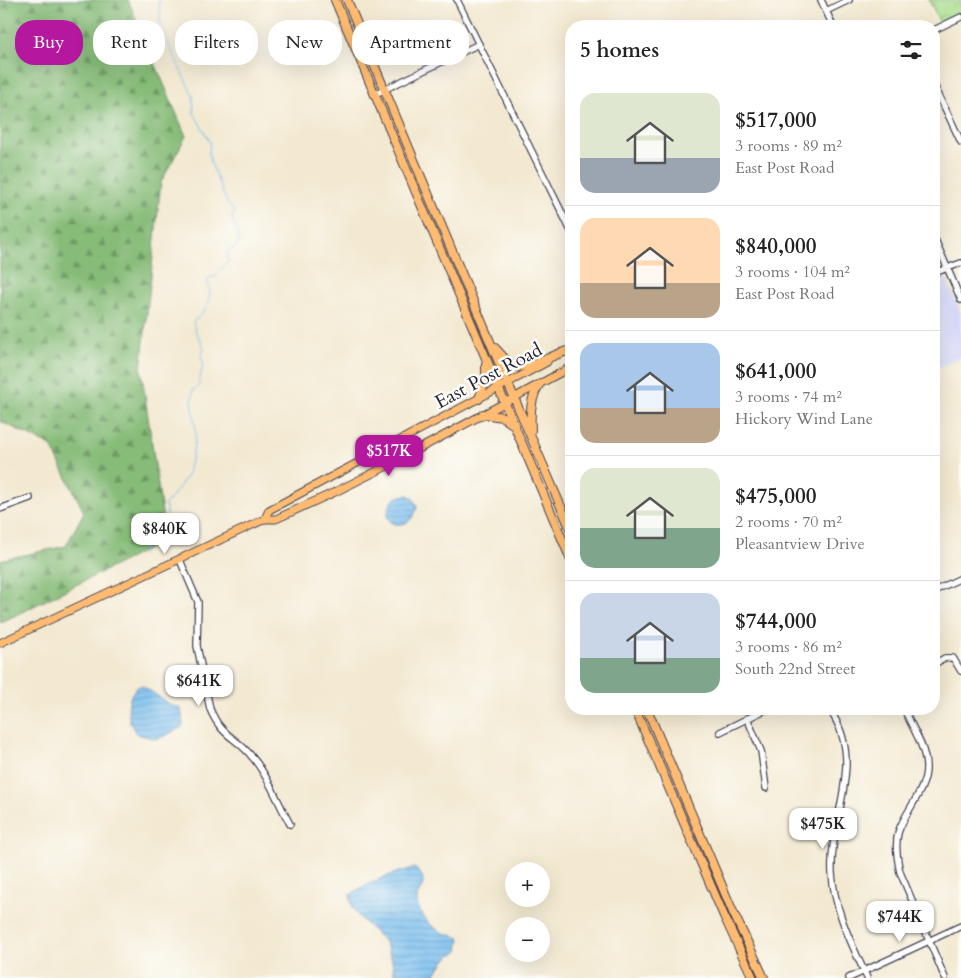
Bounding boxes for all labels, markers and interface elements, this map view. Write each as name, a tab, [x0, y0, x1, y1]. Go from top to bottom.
chip: Buy	[15, 20, 83, 65]
chip: Rent	[93, 20, 165, 65]
chip: Filters	[175, 20, 258, 65]
chip: New	[268, 20, 342, 65]
chip: Apartment	[352, 20, 469, 65]
text: 5 homes	[580, 36, 659, 65]
icon: filters	[897, 36, 925, 64]
text: $517,000	[735, 106, 816, 135]
icon: home	[620, 113, 680, 173]
text: 3 rooms · 89 m²	[735, 135, 842, 157]
text: East Post Road	[735, 157, 834, 179]
text: $840,000	[735, 232, 816, 261]
icon: home	[620, 238, 680, 298]
text: 3 rooms · 104 m²	[735, 261, 850, 283]
text: East Post Road	[735, 283, 834, 305]
street label: East Post Road	[430, 337, 547, 415]
text: $641,000	[735, 357, 816, 386]
icon: home	[620, 363, 680, 423]
text: 3 rooms · 74 m²	[735, 386, 842, 408]
text: Hickory Wind Lane	[735, 408, 873, 430]
pin: $517K	[354, 434, 424, 477]
text: $517K	[366, 440, 412, 462]
text: $475,000	[735, 482, 816, 511]
icon: home	[620, 488, 680, 548]
text: 2 rooms · 70 m²	[735, 511, 842, 533]
pin: $840K	[130, 512, 200, 555]
text: $840K	[142, 518, 188, 540]
text: Pleasantview Drive	[735, 533, 865, 555]
text: $744,000	[735, 607, 816, 636]
icon: home	[620, 613, 680, 673]
text: 3 rooms · 86 m²	[735, 636, 842, 658]
text: South 22nd Street	[735, 658, 855, 680]
pin: $641K	[164, 664, 234, 707]
text: $641K	[176, 670, 222, 692]
pin: $475K	[788, 808, 858, 850]
text: $475K	[800, 813, 846, 835]
map controls	[505, 862, 550, 962]
button: +	[505, 862, 550, 907]
pin: $744K	[865, 900, 935, 943]
text: $744K	[877, 906, 923, 928]
button: −	[505, 917, 550, 962]

